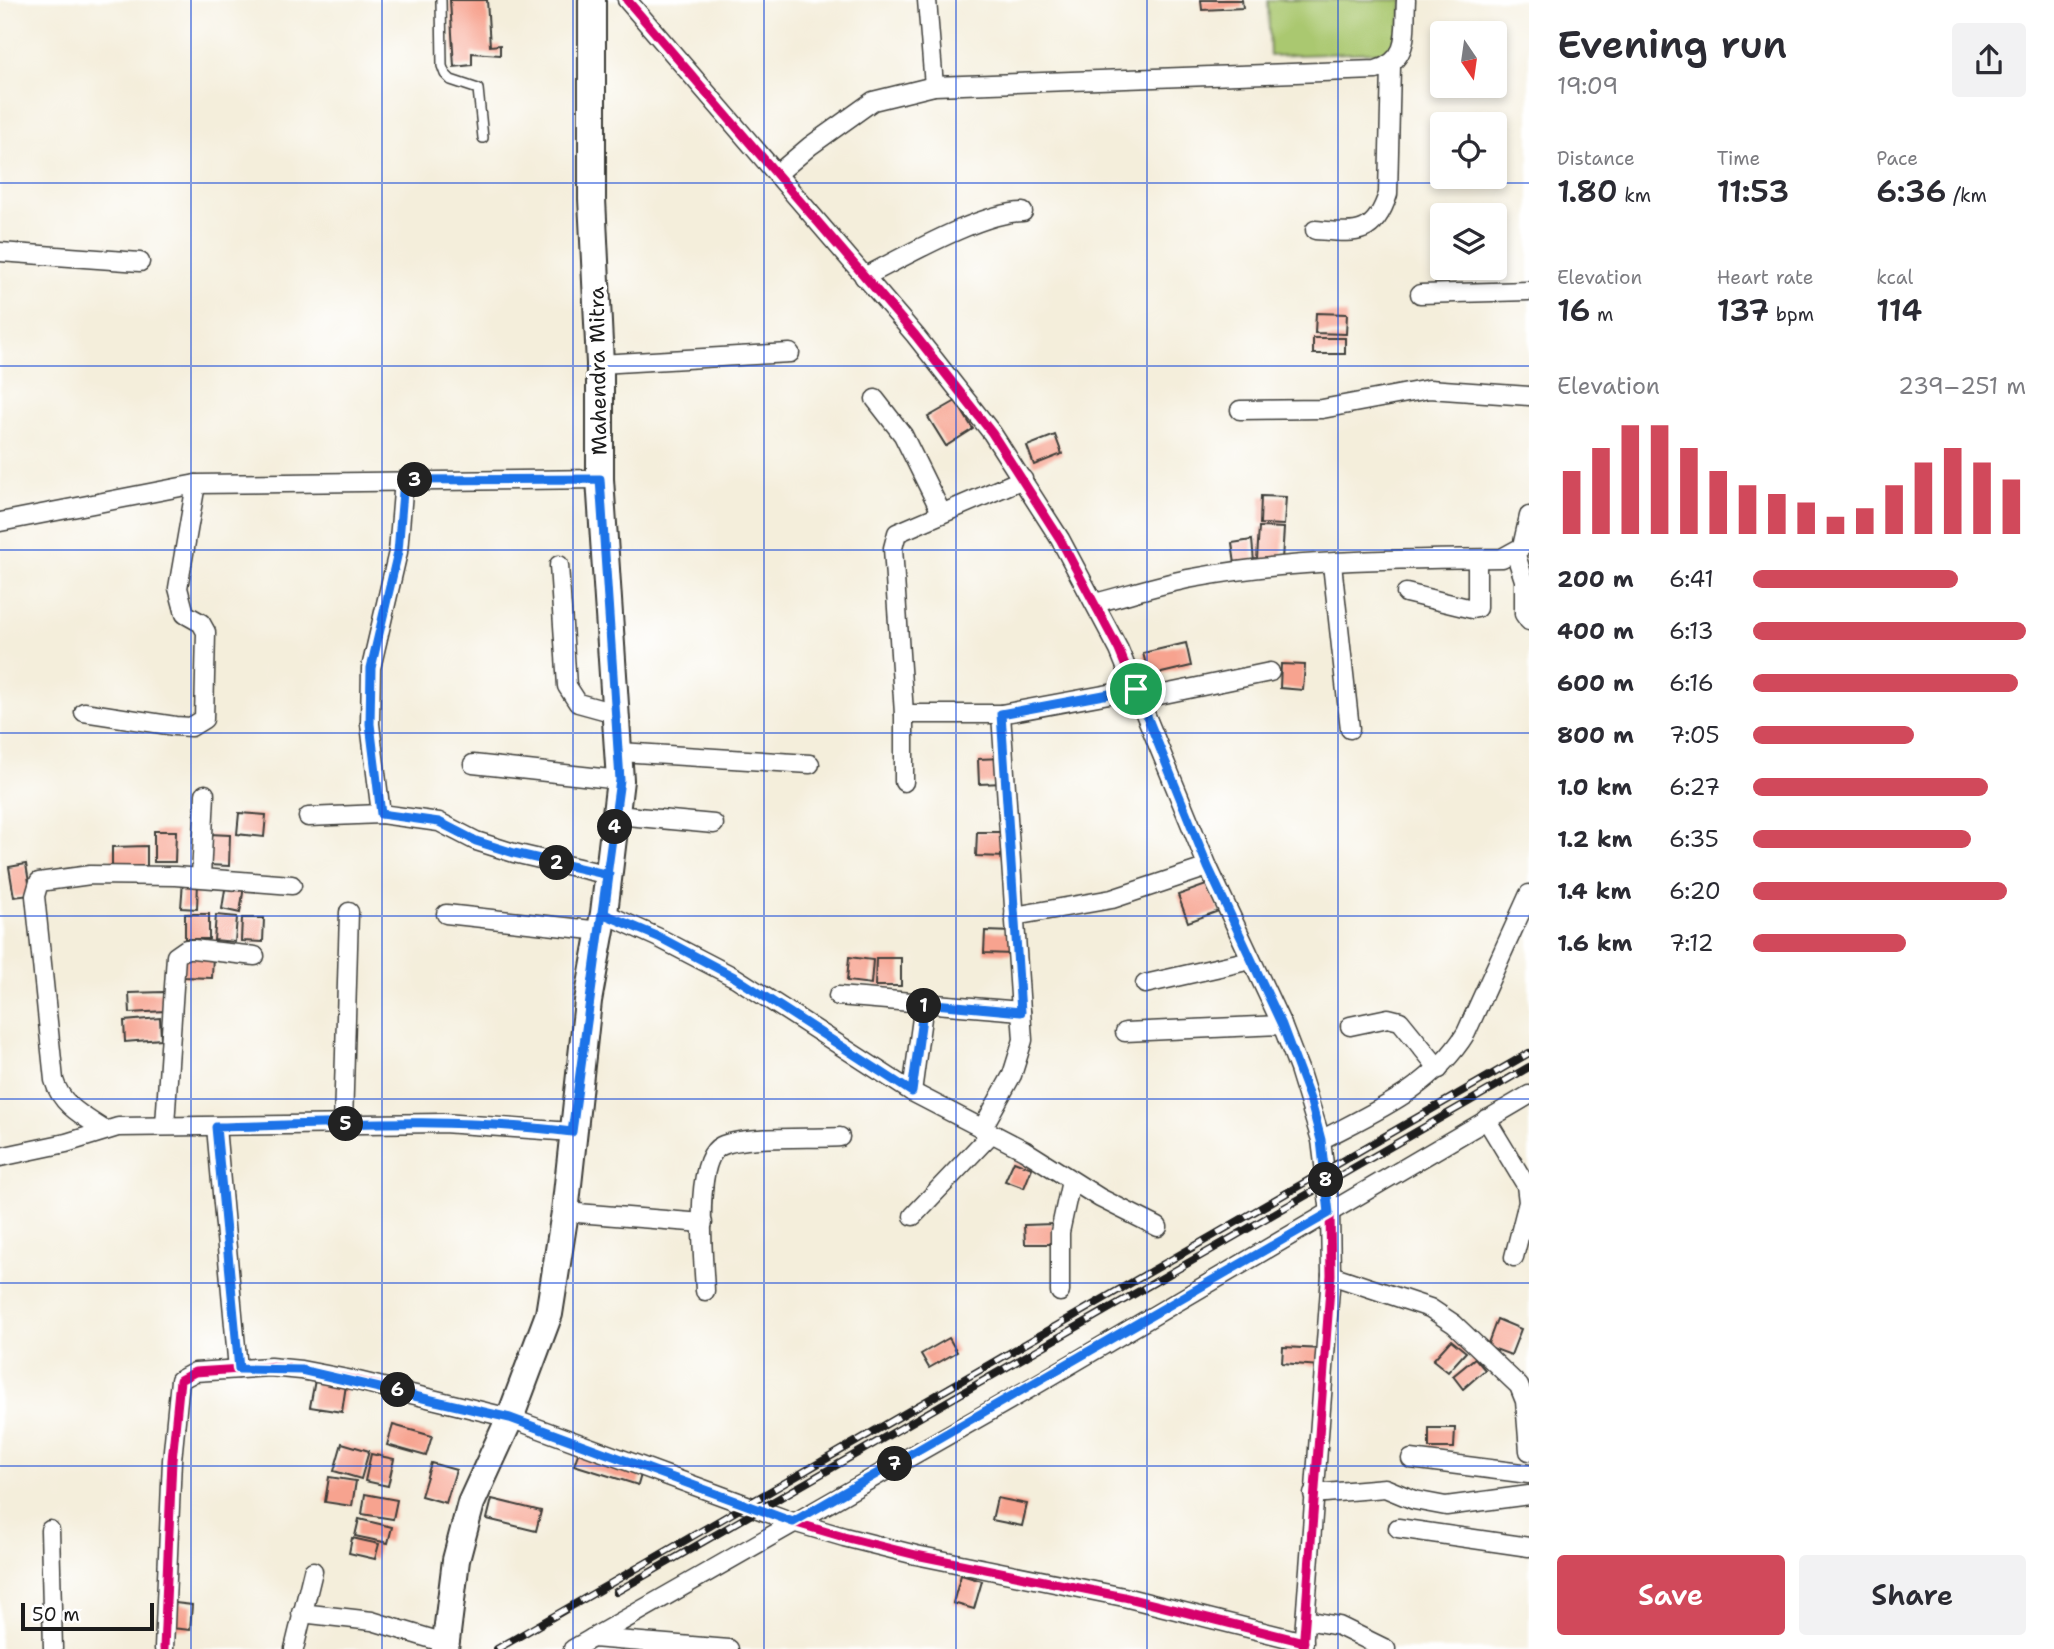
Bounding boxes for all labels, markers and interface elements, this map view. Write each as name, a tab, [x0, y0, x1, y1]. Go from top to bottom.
text: Evening run	[1557, 19, 1787, 70]
north arrow	[1430, 21, 1507, 98]
map controls	[1430, 21, 1507, 280]
button: share	[1952, 23, 2026, 97]
text: 19:09	[1557, 71, 1618, 101]
button: locate	[1430, 112, 1507, 189]
text: Distance	[1557, 146, 1635, 171]
text: Time	[1717, 146, 1760, 171]
text: Pace	[1876, 146, 1918, 171]
text: 1.80	[1557, 171, 1618, 212]
text: 11:53	[1717, 171, 1789, 212]
text: 6:36	[1876, 171, 1947, 212]
text: km	[1618, 183, 1651, 208]
text: /km	[1947, 183, 1987, 208]
button: layers	[1430, 203, 1507, 280]
text: Elevation	[1557, 265, 1642, 290]
text: Heart rate	[1717, 265, 1813, 290]
text: kcal	[1876, 265, 1913, 290]
street label: Mahendra Mitra	[583, 286, 613, 456]
text: 16	[1557, 290, 1590, 331]
text: 137	[1717, 290, 1769, 331]
text: 114	[1876, 290, 1922, 331]
text: m	[1590, 302, 1613, 327]
text: bpm	[1769, 302, 1814, 327]
text: Elevation	[1557, 371, 1660, 401]
text: 239–251 m	[1898, 371, 2026, 401]
pin: 3	[398, 462, 432, 498]
text: 3	[408, 467, 421, 492]
text: 200 m	[1557, 564, 1634, 594]
text: 6:41	[1669, 564, 1714, 594]
text: 400 m	[1557, 616, 1634, 646]
text: 6:13	[1669, 616, 1714, 646]
pin	[1106, 659, 1166, 719]
text: 600 m	[1557, 668, 1634, 698]
text: 6:16	[1669, 668, 1714, 698]
icon: arrive	[1117, 670, 1155, 708]
text: 800 m	[1557, 720, 1634, 750]
text: 7:05	[1669, 720, 1720, 750]
text: 1.0 km	[1557, 772, 1632, 802]
text: 6:27	[1669, 772, 1720, 802]
pin: 4	[598, 810, 632, 844]
text: 4	[608, 814, 621, 839]
text: 1.2 km	[1557, 824, 1633, 854]
text: 6:35	[1669, 824, 1719, 854]
pin: 2	[540, 846, 574, 880]
text: 2	[550, 850, 563, 875]
text: 1.4 km	[1557, 876, 1631, 906]
text: 6:20	[1669, 876, 1721, 906]
text: 1.6 km	[1557, 928, 1632, 958]
text: 7:12	[1669, 928, 1713, 958]
pin: 1	[906, 988, 942, 1024]
text: 1	[919, 993, 928, 1018]
pin: 5	[328, 1106, 364, 1142]
text: 5	[340, 1111, 351, 1136]
pin: 8	[1308, 1162, 1344, 1198]
text: 8	[1319, 1167, 1332, 1192]
pin: 6	[380, 1372, 416, 1408]
text: 6	[391, 1377, 404, 1402]
pin: 7	[878, 1446, 912, 1482]
text: 7	[888, 1451, 901, 1476]
button: Save	[1557, 1555, 1785, 1635]
button: Share	[1799, 1555, 2026, 1635]
scale bar	[21, 1600, 154, 1632]
text: 50 m	[32, 1602, 80, 1627]

